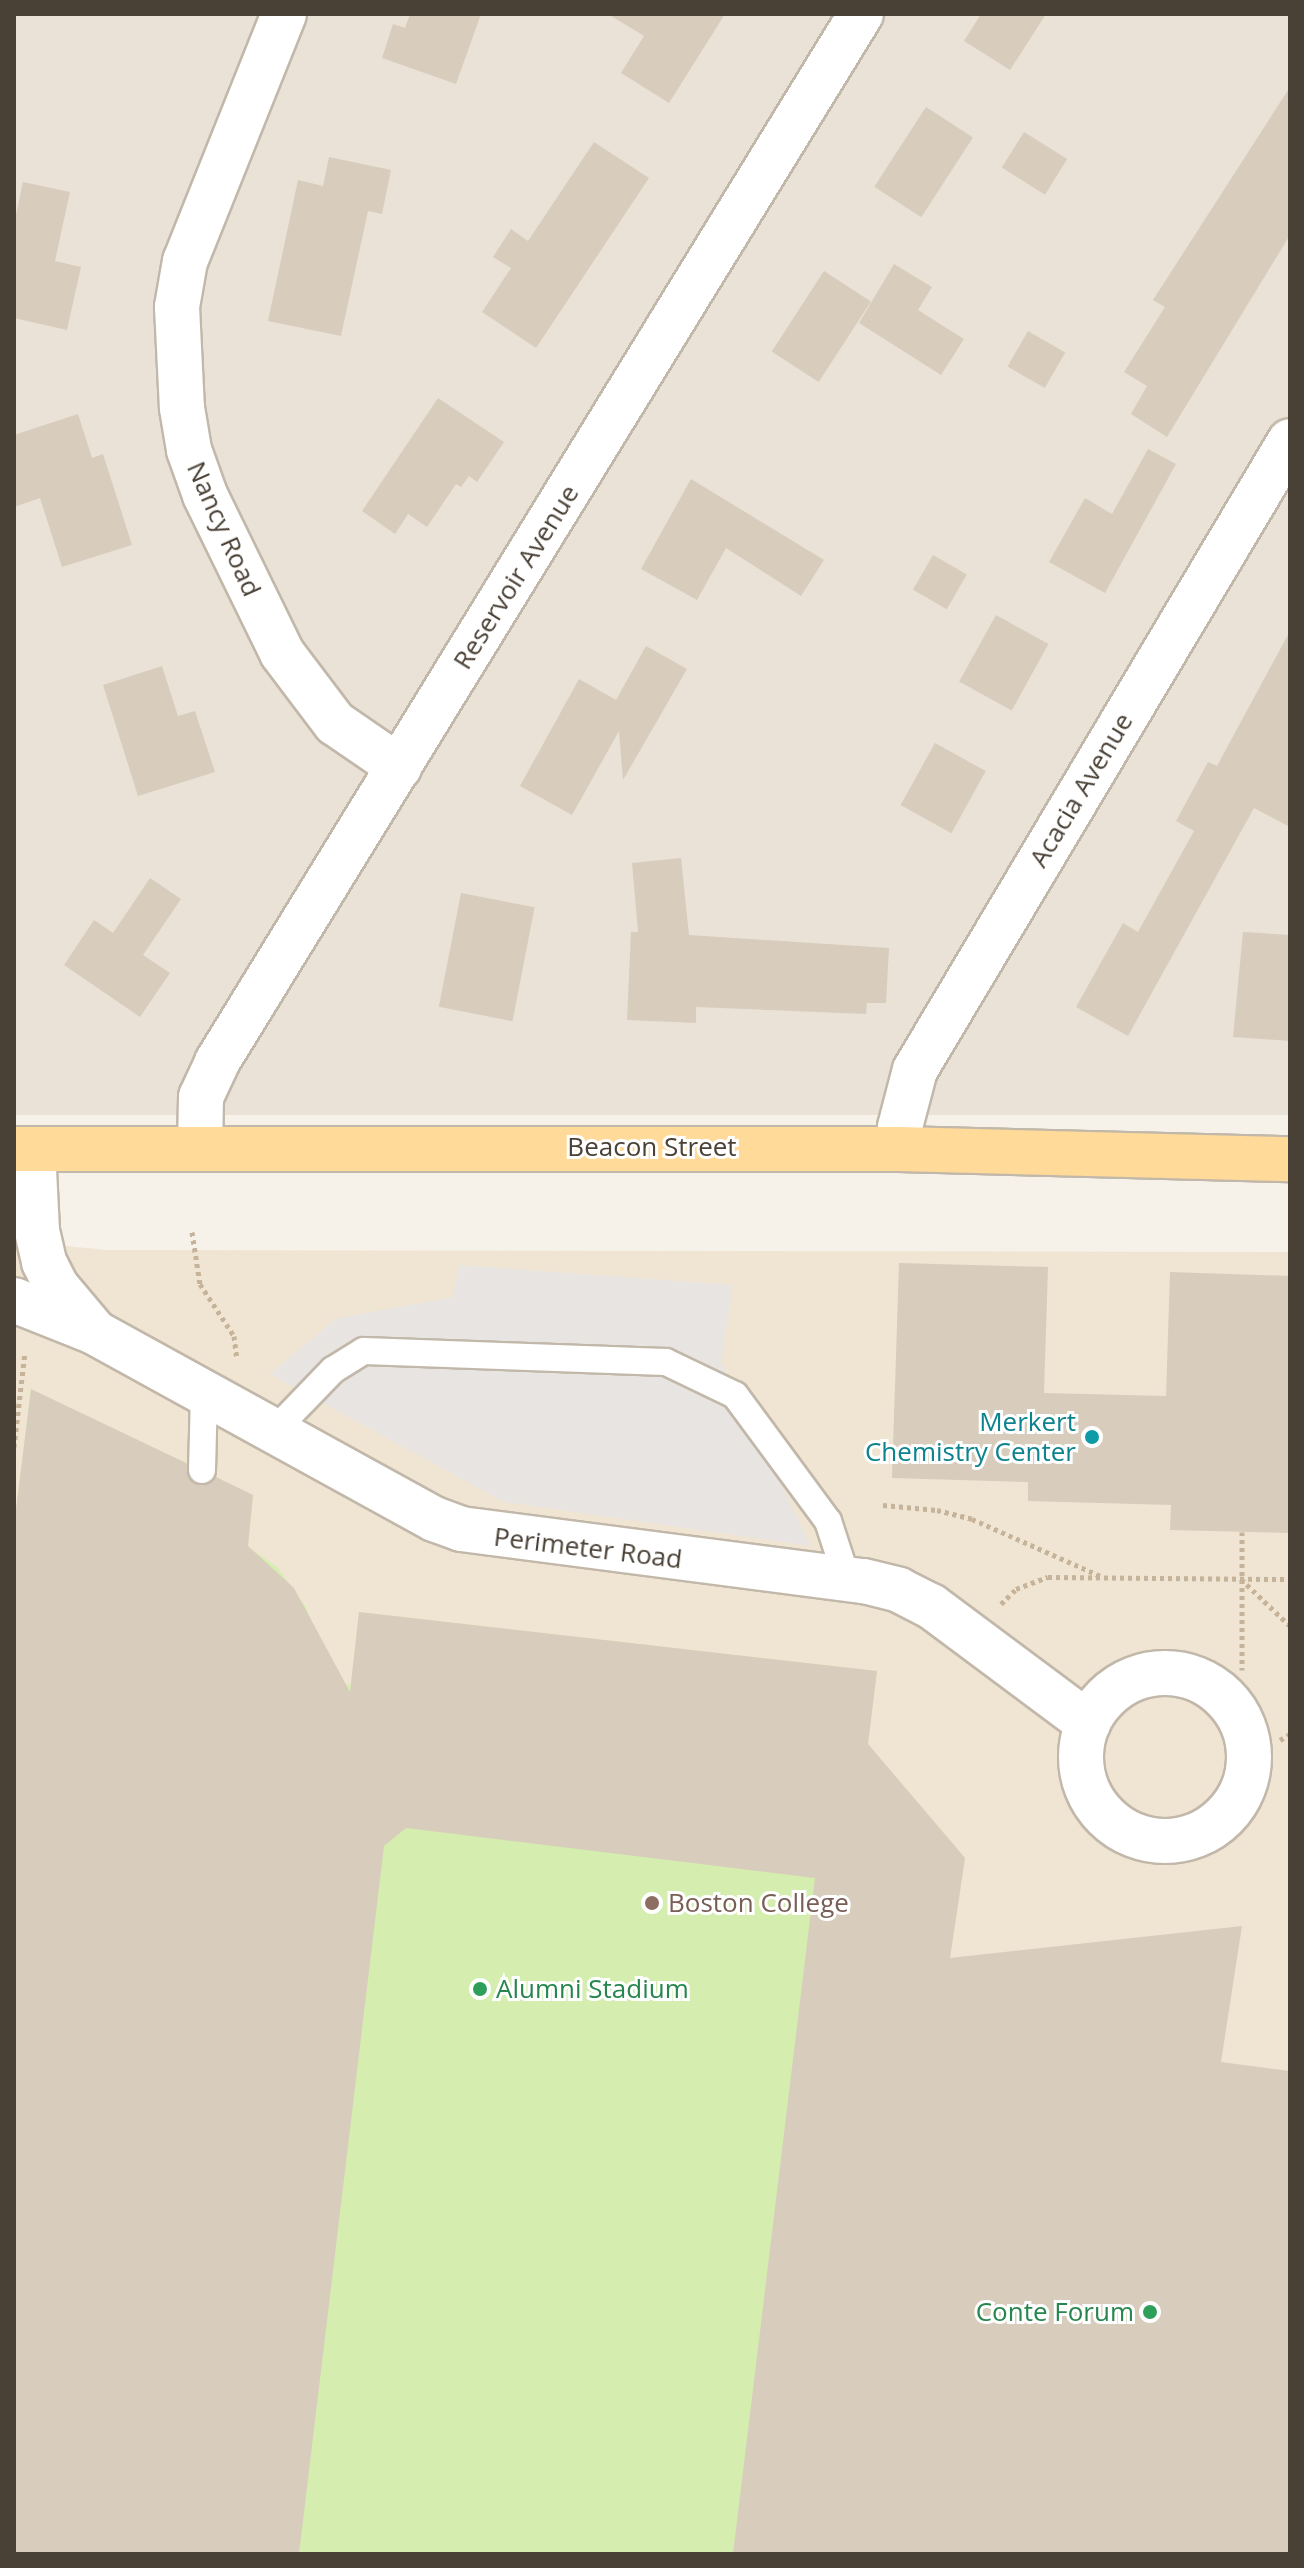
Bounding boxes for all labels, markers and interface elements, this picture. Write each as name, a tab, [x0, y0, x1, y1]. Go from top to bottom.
street label: Nancy Road	[180, 457, 268, 601]
street label: Reservoir Avenue	[447, 479, 585, 675]
street label: Acacia Avenue	[1023, 707, 1139, 873]
street label: Beacon Street	[567, 1131, 737, 1163]
place label: Merkert Chemistry Center	[865, 1406, 1076, 1468]
marker: Merkert Chemistry Center	[1083, 1428, 1101, 1446]
street label: Perimeter Road	[492, 1521, 684, 1575]
place label: Boston College	[668, 1887, 849, 1919]
marker: Boston College	[643, 1894, 661, 1912]
place label: Alumni Stadium	[496, 1973, 689, 2005]
marker: Alumni Stadium	[471, 1980, 489, 1998]
place label: Conte Forum	[976, 2296, 1134, 2328]
marker: Conte Forum	[1141, 2303, 1159, 2321]

